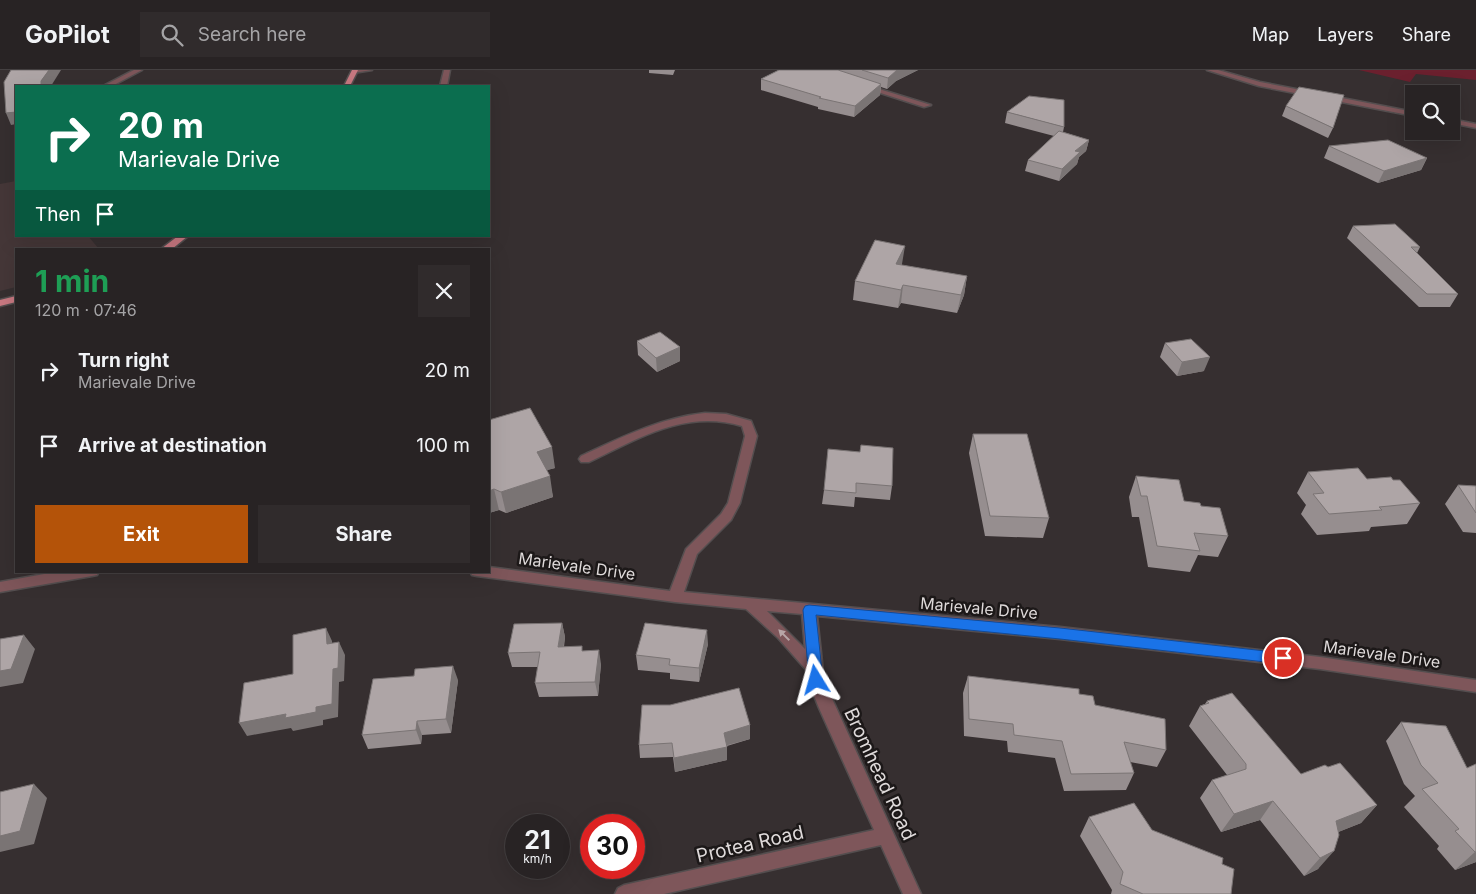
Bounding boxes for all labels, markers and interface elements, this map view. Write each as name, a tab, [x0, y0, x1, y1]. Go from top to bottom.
search box	[140, 12, 490, 57]
text: GoPilot	[25, 20, 110, 49]
icon: search	[158, 21, 186, 49]
text: Search here	[198, 23, 306, 46]
text: Map	[1252, 24, 1289, 45]
text: Layers	[1317, 24, 1374, 45]
text: Share	[1402, 24, 1451, 45]
map controls	[1405, 85, 1460, 140]
button: search	[1405, 85, 1460, 140]
text: 20 m	[118, 104, 204, 146]
icon: right	[35, 105, 100, 170]
text: Marievale Drive	[118, 146, 280, 172]
icon: arrive	[91, 200, 119, 228]
text: Then	[35, 203, 81, 226]
text: 1 min	[35, 263, 109, 299]
button: close	[418, 265, 470, 317]
text: 120 m · 07:46	[35, 300, 137, 320]
text: Turn right	[78, 349, 169, 372]
icon: right	[35, 357, 63, 385]
text: 20 m	[424, 359, 470, 382]
text: Marievale Drive	[78, 372, 196, 392]
icon: arrive	[35, 432, 63, 460]
text: Arrive at destination	[78, 434, 267, 457]
text: 100 m	[416, 434, 470, 457]
button: Exit	[35, 505, 248, 563]
button: Share	[258, 505, 470, 563]
street label: Marievale Drive	[517, 548, 637, 584]
street label: Marievale Drive	[919, 593, 1039, 623]
one-way arrow	[778, 629, 790, 641]
street label: Marievale Drive	[1322, 636, 1442, 672]
pin	[1262, 637, 1304, 679]
icon: arrive	[1269, 644, 1297, 672]
position arrow	[789, 653, 841, 705]
street label: Bromhead Road	[839, 704, 921, 844]
speed limit sign: 30	[580, 814, 645, 879]
street label: Protea Road	[694, 820, 806, 868]
text: 21	[524, 825, 551, 855]
text: km/h	[523, 851, 552, 866]

